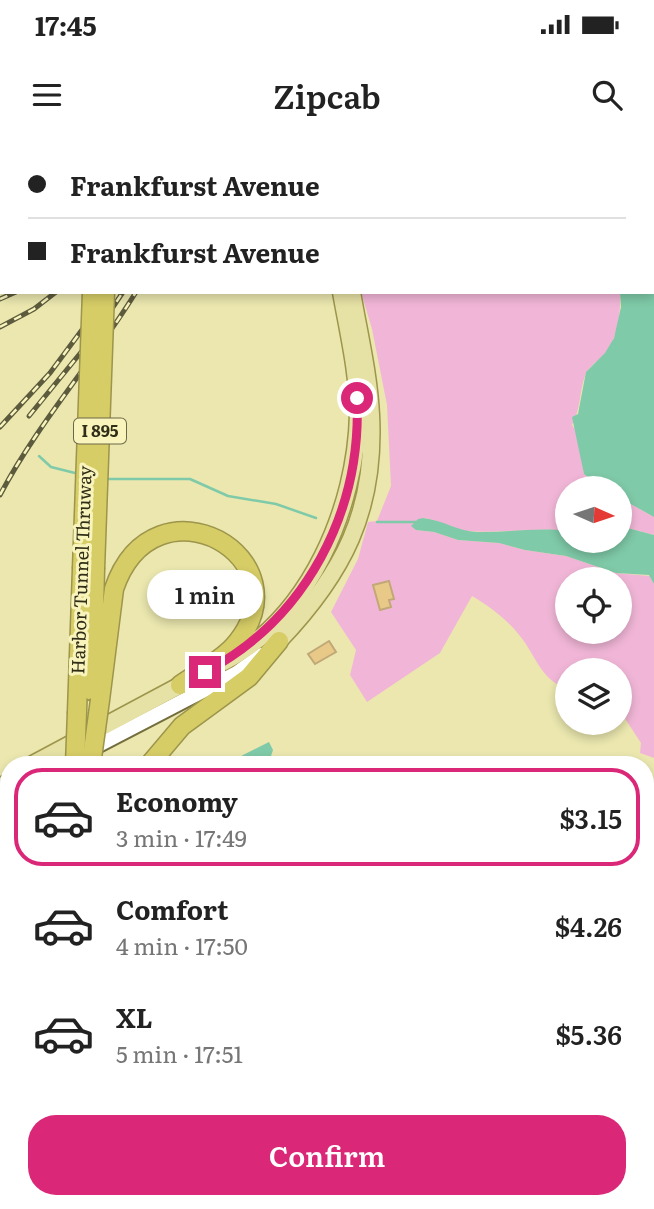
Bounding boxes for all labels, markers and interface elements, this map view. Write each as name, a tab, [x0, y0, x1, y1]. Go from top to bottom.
text: 17:45	[35, 5, 97, 44]
text: Zipcab	[273, 71, 381, 119]
icon: menu	[28, 76, 66, 114]
icon: search	[588, 76, 626, 114]
text: Frankfurst Avenue	[70, 165, 320, 204]
text: Frankfurst Avenue	[70, 232, 320, 271]
route start	[341, 382, 373, 414]
road number: I 895	[74, 418, 126, 444]
street label: Harbor Tunnel Thruway	[63, 465, 98, 675]
north arrow	[555, 476, 632, 553]
map controls	[555, 476, 632, 735]
button: locate	[555, 567, 632, 644]
callout: 1 min	[147, 570, 263, 620]
text: 1 min	[175, 577, 235, 611]
route end	[189, 656, 221, 688]
button: layers	[555, 658, 632, 735]
text: Economy	[116, 781, 238, 820]
icon: car	[32, 786, 95, 849]
text: $3.15	[560, 798, 622, 837]
text: 3 min · 17:49	[116, 820, 247, 854]
text: Comfort	[116, 889, 228, 928]
icon: car	[32, 894, 95, 957]
text: $4.26	[555, 906, 622, 945]
text: 4 min · 17:50	[116, 928, 248, 962]
text: XL	[116, 997, 153, 1036]
icon: car	[32, 1002, 95, 1065]
text: $5.36	[556, 1014, 622, 1053]
text: 5 min · 17:51	[116, 1036, 243, 1070]
button: Confirm	[28, 1115, 626, 1195]

